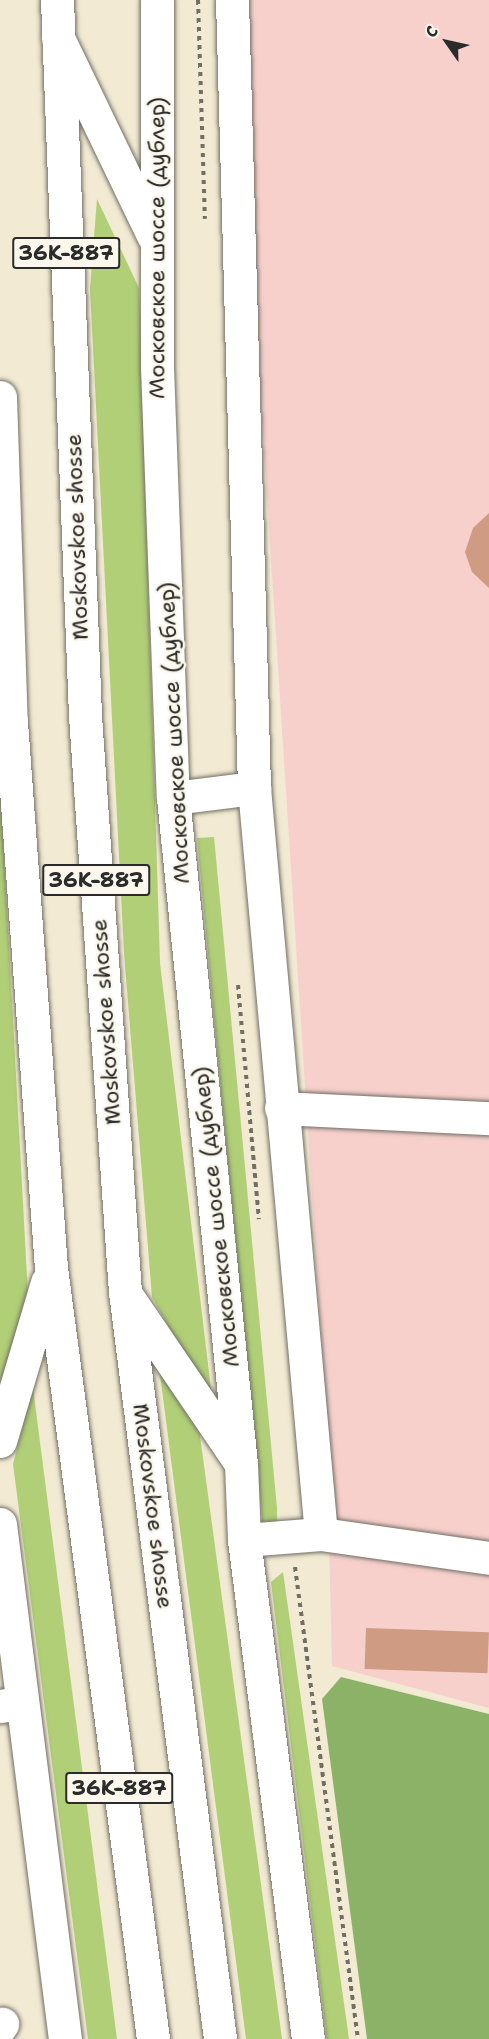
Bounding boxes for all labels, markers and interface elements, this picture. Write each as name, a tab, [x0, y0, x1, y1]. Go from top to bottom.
north arrow	[417, 12, 477, 72]
text: С	[420, 22, 443, 42]
street label: Московское шоссе (дублер)	[144, 97, 170, 399]
road number: 36К-887	[12, 235, 120, 271]
street label: Moskovskoe shosse	[60, 433, 94, 641]
street label: Московское шоссе (дублер)	[153, 582, 195, 884]
road number: 36К-887	[42, 862, 150, 898]
street label: Moskovskoe shosse	[86, 918, 126, 1126]
street label: Московское шоссе (дублер)	[187, 1065, 245, 1369]
street label: Moskovskoe shosse	[127, 1402, 179, 1610]
road number: 36К-887	[65, 1770, 173, 1806]

